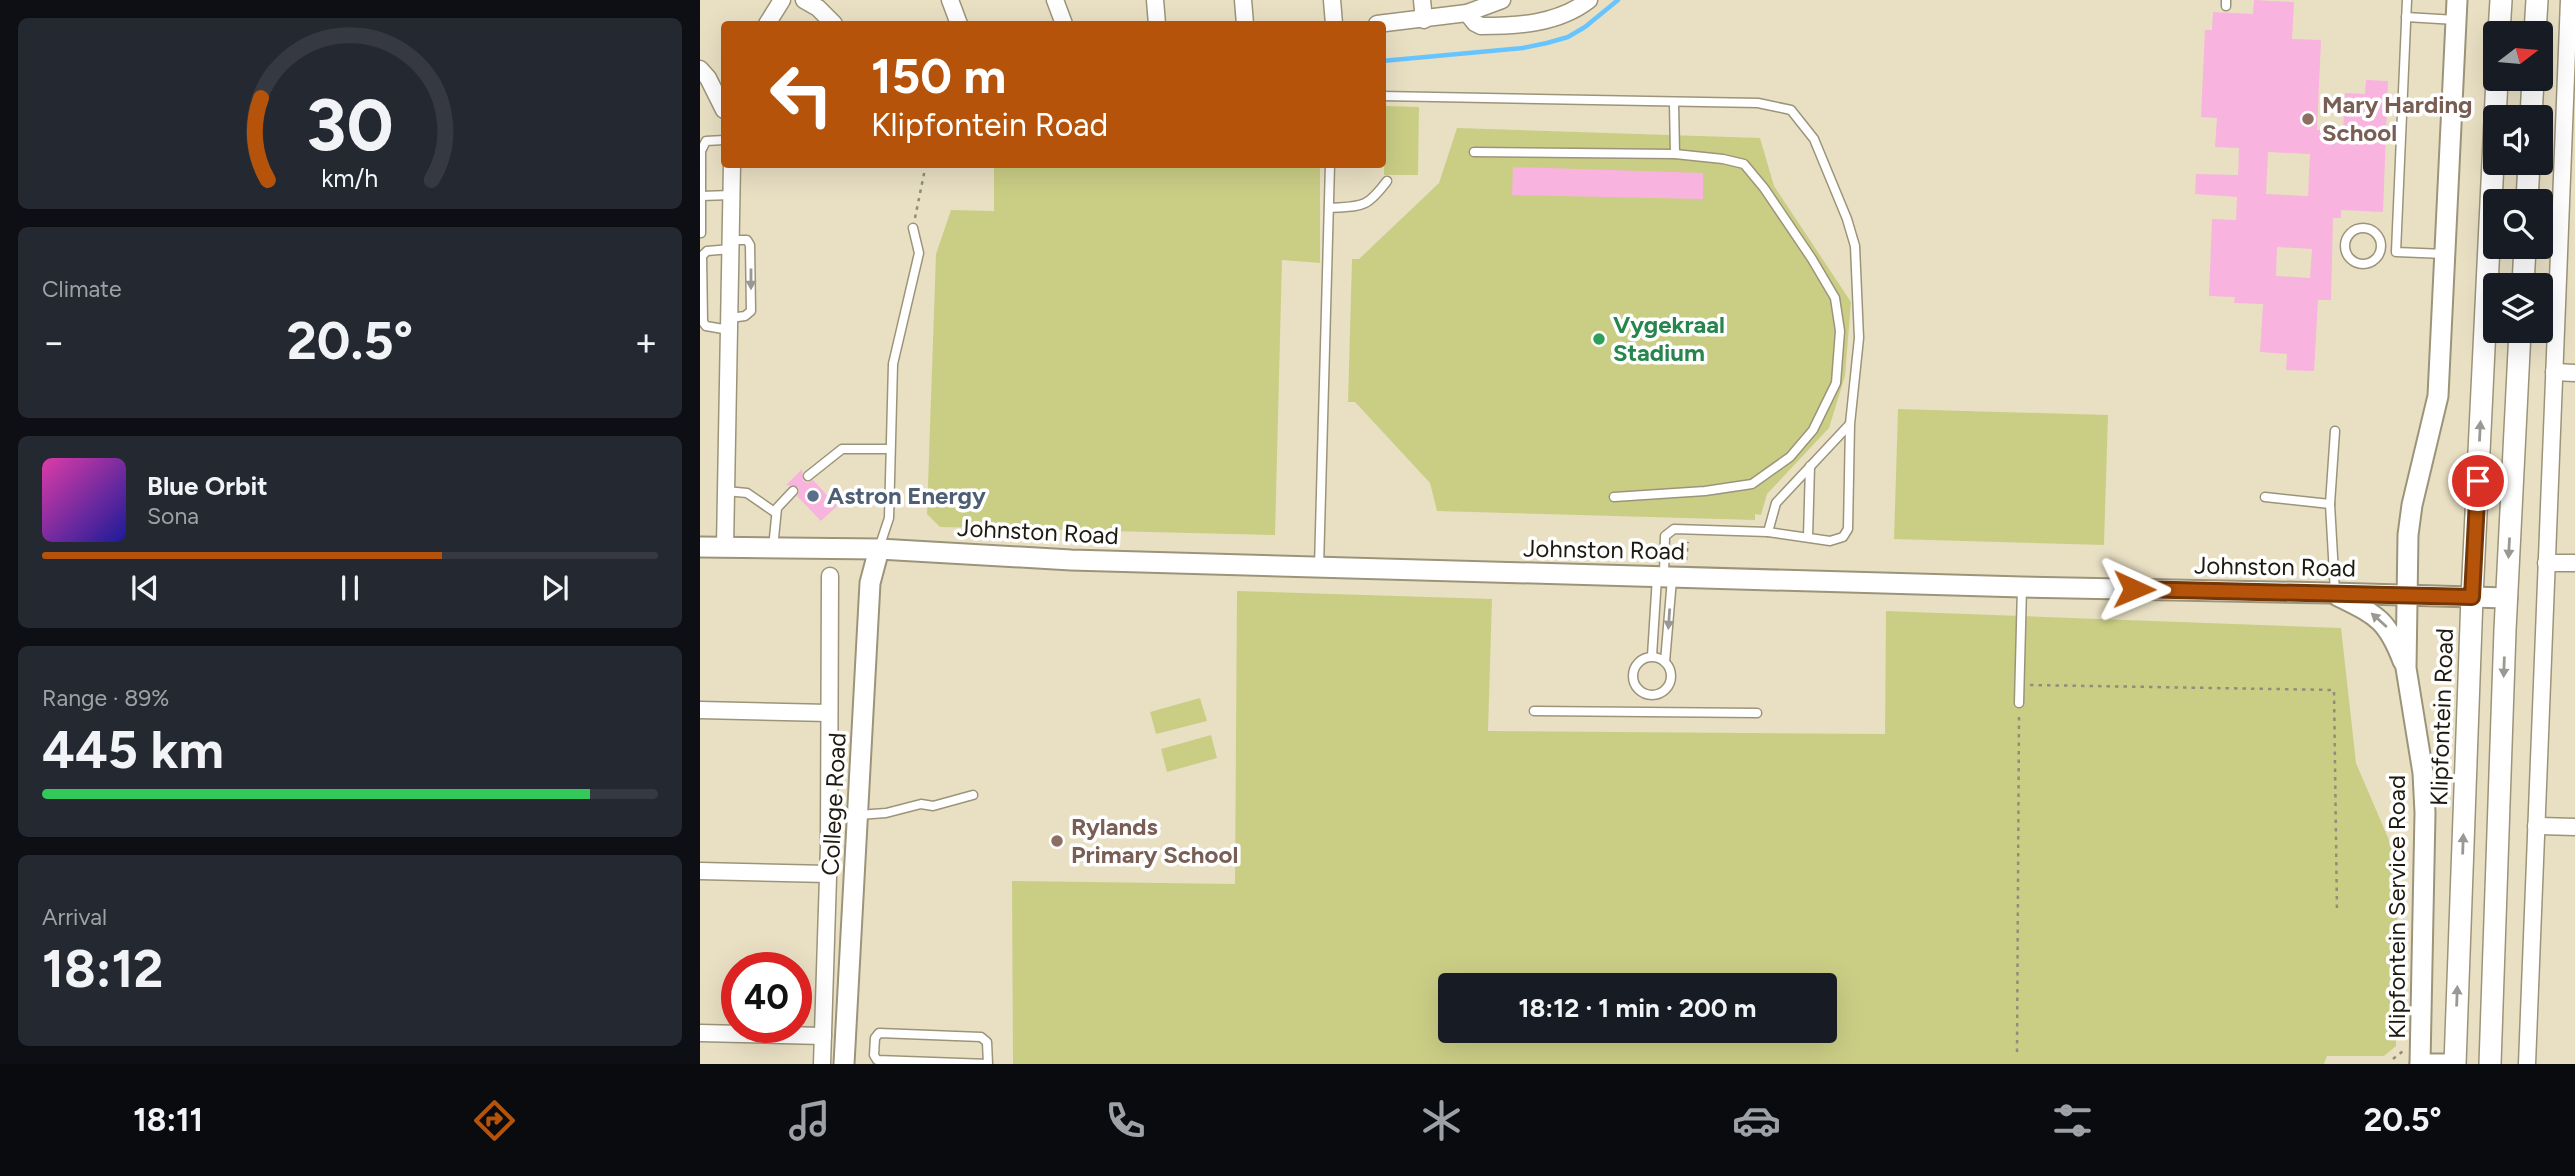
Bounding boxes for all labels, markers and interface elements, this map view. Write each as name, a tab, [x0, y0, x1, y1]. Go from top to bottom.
north arrow	[2483, 21, 2553, 91]
map controls	[2483, 21, 2553, 343]
text: 150 m	[871, 46, 1006, 105]
icon: left	[756, 49, 847, 140]
text: 30	[306, 81, 394, 168]
place label: Mary Harding School	[2322, 90, 2473, 147]
button: sound	[2483, 105, 2553, 175]
text: Klipfontein Road	[871, 106, 1108, 144]
marker: Mary Harding School	[2300, 111, 2316, 127]
text: km/h	[321, 162, 379, 192]
button: search	[2483, 189, 2553, 259]
one-way arrow	[745, 268, 757, 290]
button: layers	[2483, 273, 2553, 343]
text: Climate	[42, 275, 121, 303]
text: 20.5°	[287, 310, 413, 372]
place label: Vygekraal Stadium	[1613, 310, 1725, 367]
text: −	[42, 319, 66, 365]
text: +	[634, 319, 658, 365]
marker: Vygekraal Stadium	[1591, 331, 1607, 347]
one-way arrow	[2475, 420, 2486, 442]
pin	[2448, 451, 2508, 511]
icon: arrive	[2459, 462, 2497, 500]
text: Blue Orbit	[147, 470, 268, 502]
place label: Astron Energy	[827, 481, 986, 510]
marker: Astron Energy	[805, 488, 821, 504]
text: Sona	[147, 502, 199, 530]
street label: Johnston Road	[957, 513, 1120, 550]
street label: Johnston Road	[1523, 534, 1685, 565]
one-way arrow	[2504, 537, 2515, 559]
street label: Johnston Road	[2194, 551, 2356, 582]
position arrow	[2097, 552, 2171, 626]
icon: previous	[126, 569, 164, 607]
icon: pause	[331, 569, 369, 607]
icon: next	[536, 569, 574, 607]
one-way arrow	[1663, 608, 1674, 630]
one-way arrow	[2370, 612, 2388, 628]
street label: Klipfontein Road	[2424, 628, 2459, 806]
one-way arrow	[2498, 656, 2510, 678]
text: Range · 89%	[42, 684, 169, 712]
text: 445 km	[42, 719, 224, 781]
street label: College Road	[815, 732, 852, 876]
street label: Klipfontein Service Road	[2382, 775, 2411, 1039]
place label: Rylands Primary School	[1071, 812, 1238, 869]
marker: Rylands Primary School	[1049, 833, 1065, 849]
one-way arrow	[2458, 833, 2469, 855]
text: Arrival	[42, 903, 107, 931]
text: 18:12	[42, 938, 163, 1000]
speed limit sign: 40	[721, 952, 812, 1043]
one-way arrow	[2452, 985, 2463, 1007]
text: 18:12 · 1 min · 200 m	[1518, 992, 1757, 1024]
icon: directions	[470, 1096, 519, 1145]
icon: music	[785, 1096, 834, 1145]
icon: phone	[1101, 1096, 1150, 1145]
icon: climate	[1417, 1096, 1466, 1145]
icon: car	[1732, 1096, 1781, 1145]
icon: filters	[2048, 1096, 2097, 1145]
text: 18:11	[133, 1101, 203, 1139]
text: 20.5°	[2364, 1101, 2442, 1139]

